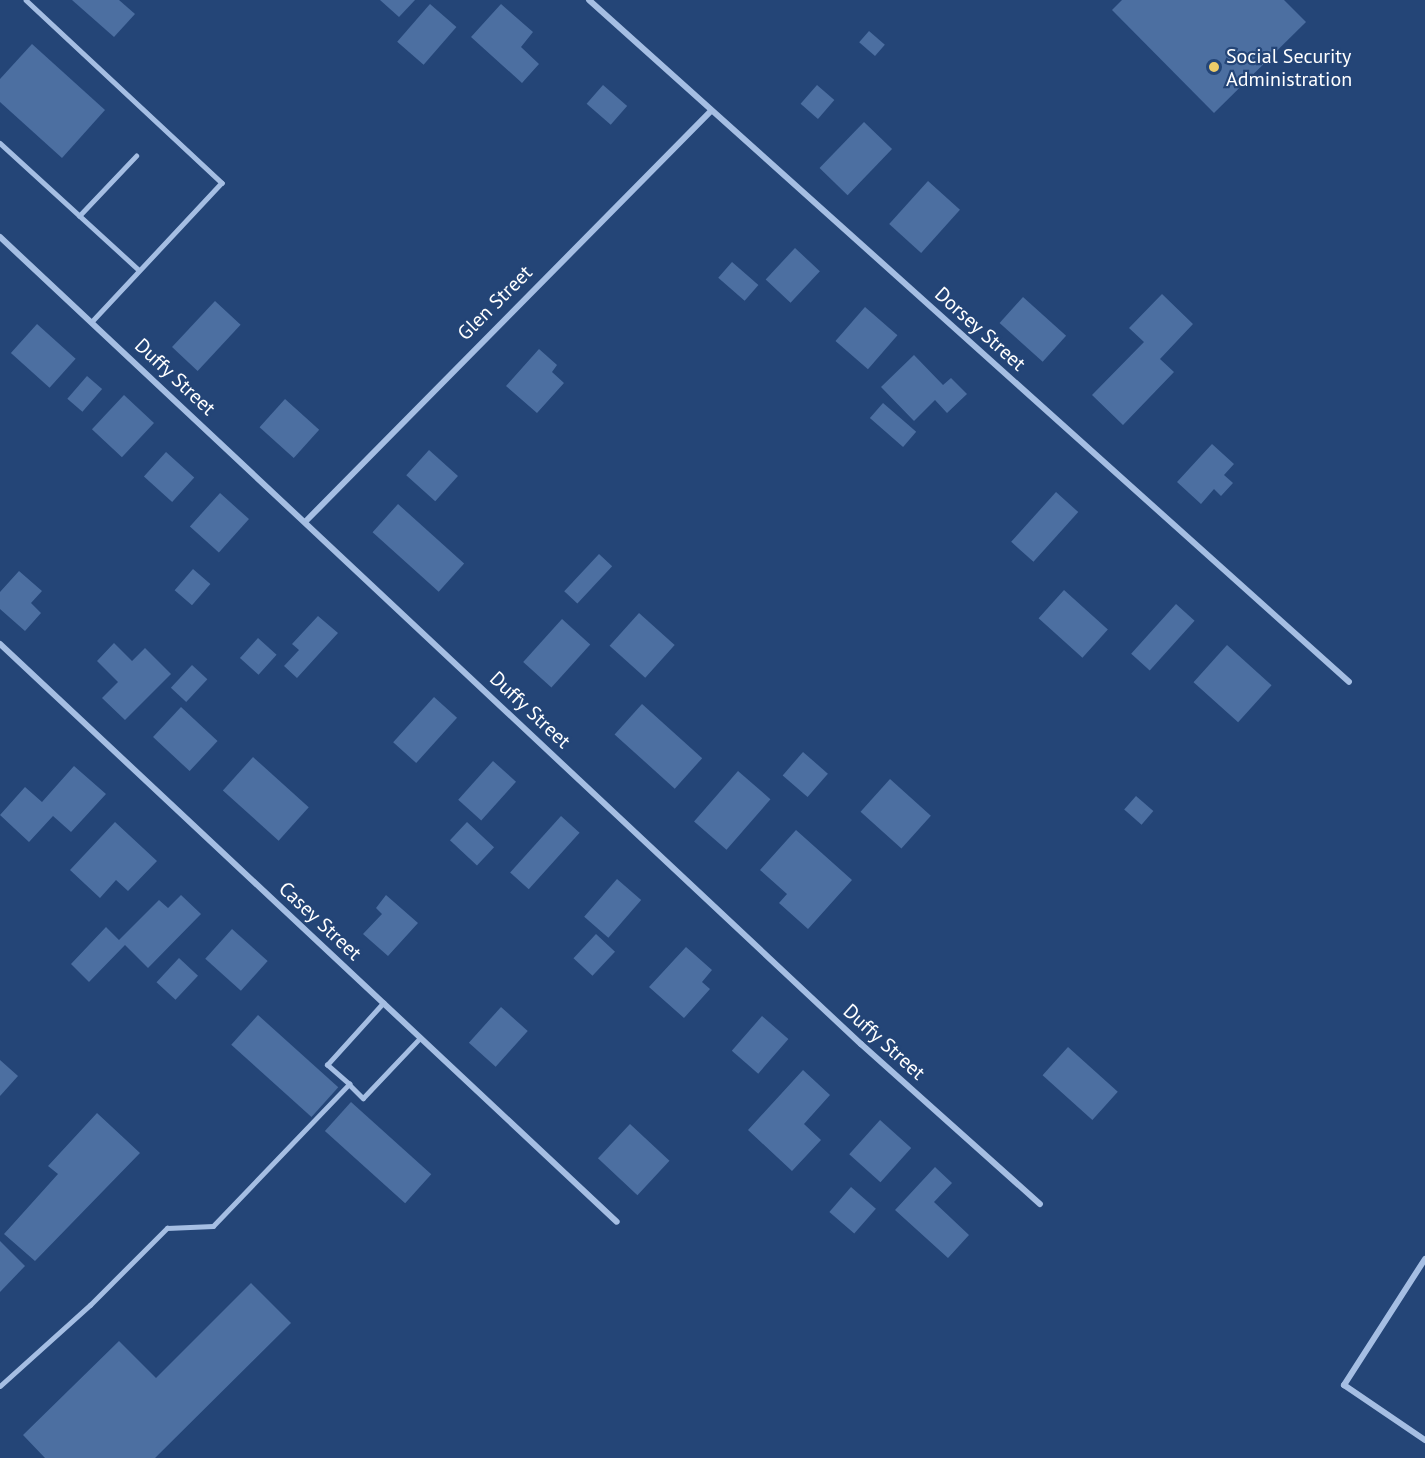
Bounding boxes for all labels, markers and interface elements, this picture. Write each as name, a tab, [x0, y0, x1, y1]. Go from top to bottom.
place label: Social Security Administration	[1226, 44, 1352, 91]
marker: Social Security Administration	[1207, 60, 1221, 74]
street label: Glen Street	[453, 261, 537, 345]
street label: Dorsey Street	[929, 282, 1031, 376]
street label: Duffy Street	[129, 333, 221, 421]
street label: Duffy Street	[484, 666, 576, 754]
street label: Casey Street	[273, 876, 367, 966]
street label: Duffy Street	[838, 999, 930, 1085]

